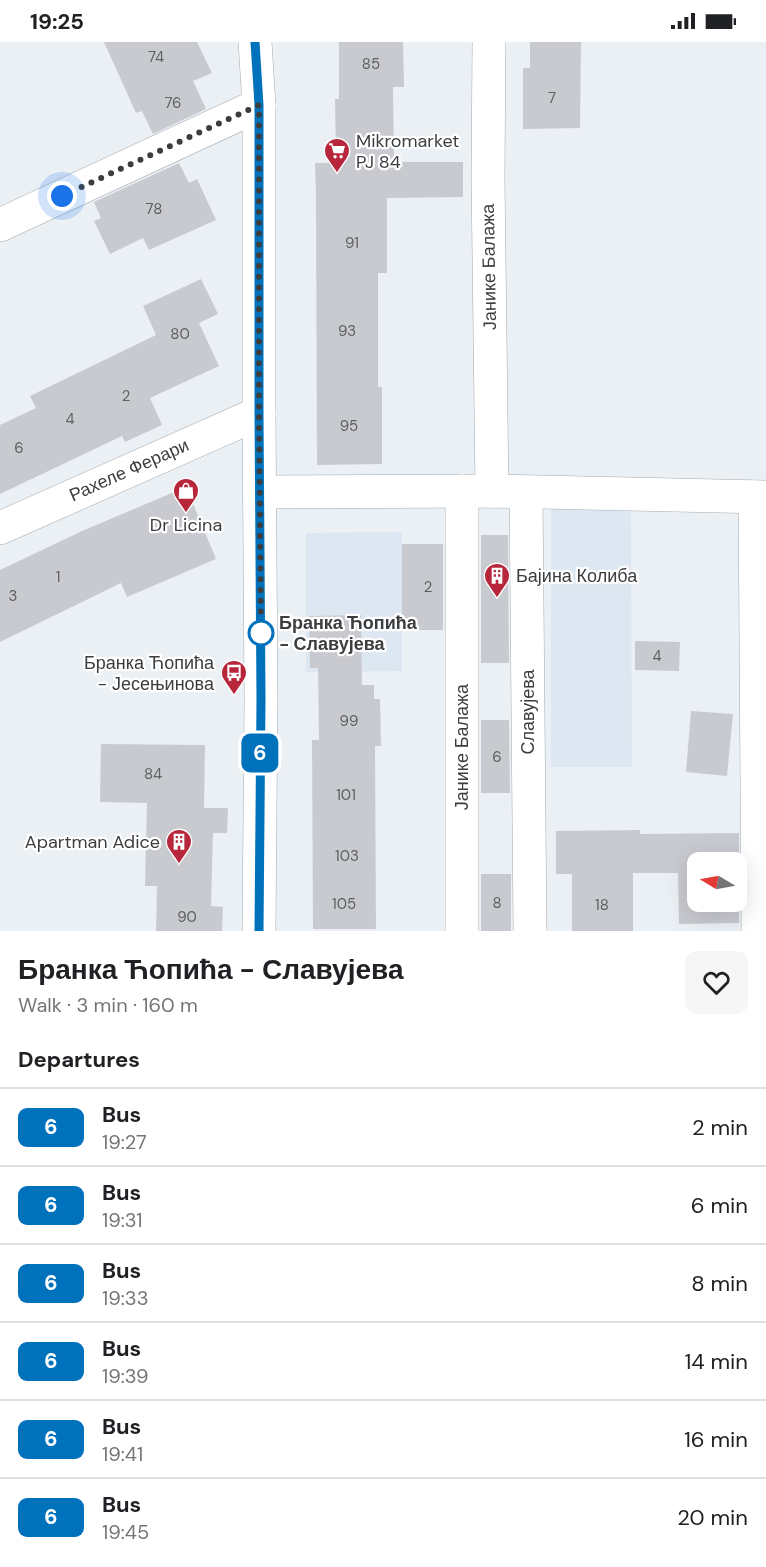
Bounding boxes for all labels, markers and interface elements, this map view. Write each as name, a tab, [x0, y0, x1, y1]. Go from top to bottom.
text: 19:25	[30, 7, 84, 36]
house number: 74	[148, 47, 164, 67]
house number: 85	[362, 54, 380, 74]
house number: 7	[548, 88, 556, 108]
house number: 76	[164, 93, 182, 113]
place label: Mikromarket PJ 84	[356, 129, 459, 174]
supermarket icon: Mikromarket PJ 84	[322, 136, 352, 174]
your location	[47, 181, 77, 211]
house number: 78	[146, 199, 162, 219]
street label: Јанике Балажа	[476, 203, 502, 330]
house number: 91	[345, 233, 359, 253]
house number: 93	[338, 321, 356, 341]
house number: 80	[170, 324, 190, 344]
house number: 2	[122, 386, 130, 406]
house number: 4	[65, 409, 75, 429]
house number: 95	[340, 416, 358, 436]
street label: Рахеле Ферари	[65, 433, 193, 507]
house number: 6	[14, 438, 24, 458]
shop icon: Dr Licina	[171, 476, 201, 514]
place label: Dr Licina	[150, 513, 222, 537]
building icon: Бајина Колиба	[482, 561, 512, 599]
place label: Бајина Колиба	[516, 564, 638, 588]
house number: 1	[56, 567, 60, 587]
house number: 2	[424, 577, 432, 597]
house number: 3	[9, 586, 17, 606]
place label: Бранка Ћопића - Славујева	[279, 611, 418, 656]
marker: Бранка Ћопића - Славујева	[248, 620, 274, 646]
house number: 4	[652, 646, 662, 666]
place label: Бранка Ћопића - Јесењинова	[84, 651, 215, 696]
bus stop icon: Бранка Ћопића - Јесењинова	[219, 658, 249, 696]
street label: Славујева	[516, 668, 540, 755]
street label: Јанике Балажа	[450, 683, 474, 810]
house number: 99	[340, 711, 358, 731]
line badge: 6	[240, 734, 280, 772]
text: 6	[253, 739, 267, 767]
house number: 6	[492, 747, 502, 767]
house number: 84	[144, 764, 162, 784]
house number: 101	[336, 785, 356, 805]
building icon: Apartman Adice	[164, 827, 194, 865]
place label: Apartman Adice	[25, 830, 160, 854]
house number: 103	[335, 846, 359, 866]
north arrow	[687, 852, 747, 912]
map controls	[687, 852, 747, 912]
house number: 8	[492, 893, 502, 913]
house number: 105	[332, 894, 356, 914]
house number: 18	[595, 895, 609, 915]
house number: 90	[177, 907, 197, 927]
text: Бранка Ћопића - Славујева	[18, 951, 403, 988]
button: heart	[685, 951, 748, 1014]
text: Walk · 3 min · 160 m	[18, 992, 198, 1018]
text: Departures	[18, 1045, 140, 1074]
text: Bus	[102, 1100, 141, 1129]
text: 6	[44, 1113, 58, 1141]
text: 2 min	[692, 1113, 748, 1142]
text: 19:27	[102, 1129, 147, 1155]
text: Bus	[102, 1178, 141, 1207]
text: 6	[44, 1191, 58, 1219]
text: 6 min	[691, 1191, 748, 1220]
text: 19:31	[102, 1207, 143, 1233]
text: Bus	[102, 1256, 141, 1285]
text: 6	[44, 1269, 58, 1297]
text: 8 min	[691, 1269, 748, 1298]
text: 19:33	[102, 1285, 148, 1311]
text: Bus	[102, 1334, 141, 1363]
text: 6	[44, 1347, 58, 1375]
text: 14 min	[684, 1347, 748, 1376]
text: 19:39	[102, 1363, 149, 1389]
text: Bus	[102, 1412, 141, 1441]
text: 6	[44, 1425, 58, 1453]
text: 16 min	[684, 1425, 748, 1454]
text: 19:41	[102, 1441, 143, 1467]
text: Bus	[102, 1490, 141, 1519]
text: 6	[44, 1503, 58, 1531]
text: 20 min	[677, 1503, 748, 1532]
text: 19:45	[102, 1519, 149, 1545]

